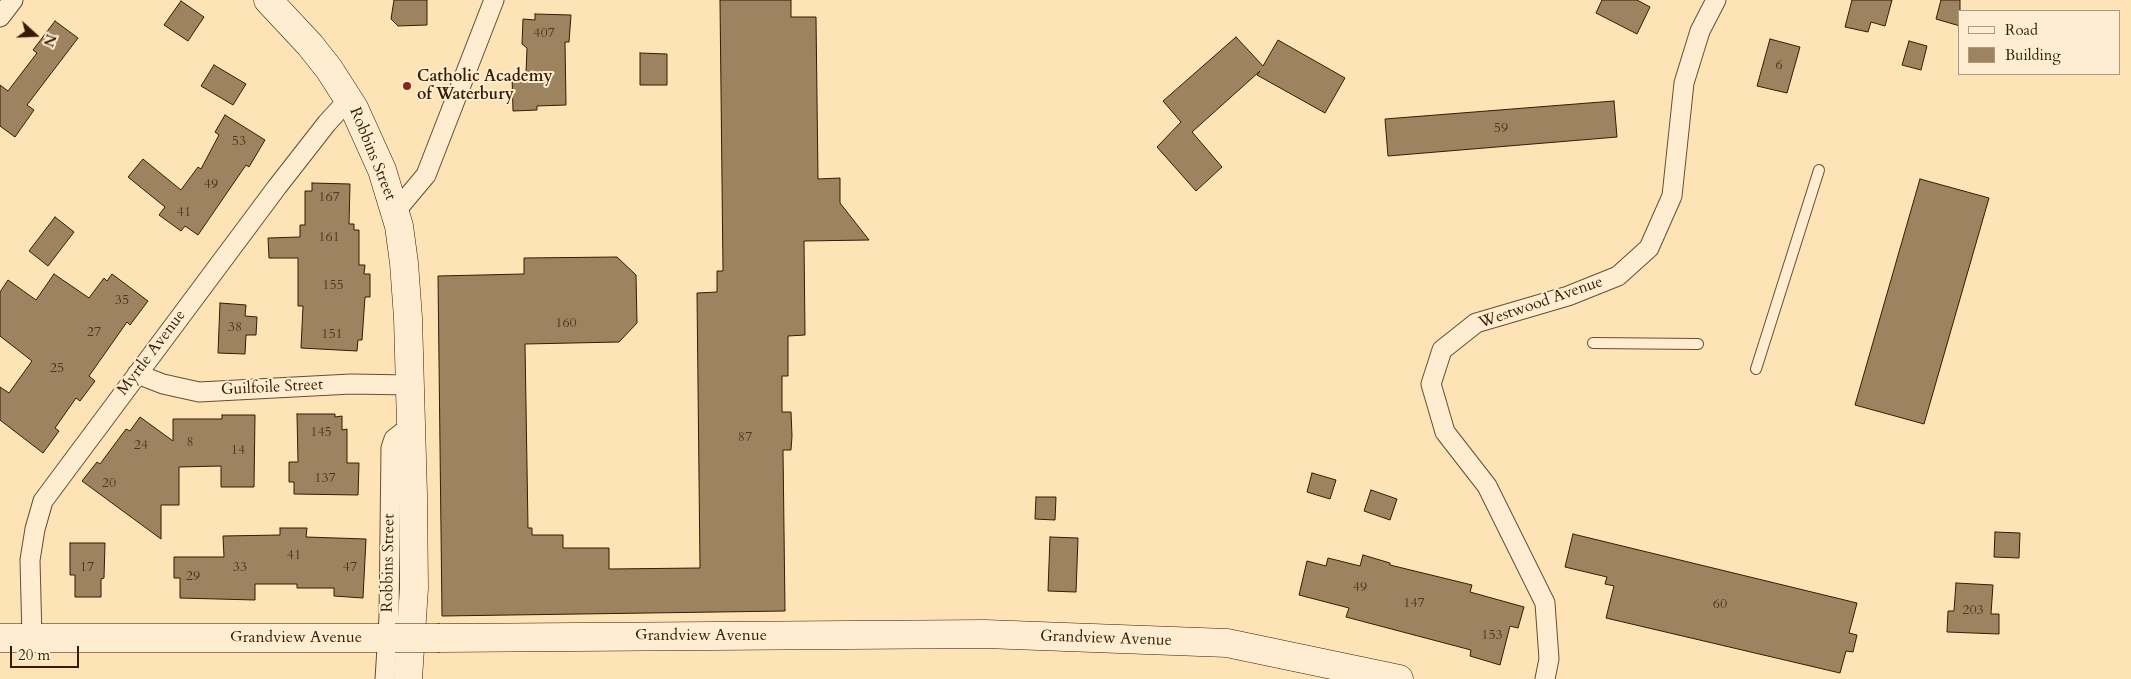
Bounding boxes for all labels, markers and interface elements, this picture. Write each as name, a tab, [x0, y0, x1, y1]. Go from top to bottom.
north arrow	[10, 10, 60, 60]
legend	[1958, 10, 2121, 75]
text: Road	[2005, 20, 2038, 40]
house number: 407	[533, 26, 555, 42]
text: N	[39, 31, 61, 49]
text: Building	[2005, 45, 2061, 65]
house number: 6	[1775, 58, 1783, 74]
place label: Catholic Academy of Waterbury	[417, 67, 553, 105]
marker: Catholic Academy of Waterbury	[401, 80, 413, 92]
street label: Robbins Street	[345, 105, 399, 203]
house number: 59	[1494, 121, 1508, 137]
house number: 53	[232, 134, 246, 150]
house number: 49	[204, 177, 218, 193]
house number: 167	[318, 190, 340, 206]
house number: 41	[177, 205, 191, 221]
house number: 161	[318, 230, 340, 246]
street label: Westwood Avenue	[1476, 273, 1606, 333]
house number: 155	[322, 278, 344, 294]
house number: 35	[115, 293, 129, 309]
street label: Myrtle Avenue	[114, 307, 190, 399]
house number: 160	[555, 316, 577, 332]
house number: 38	[228, 320, 242, 336]
house number: 27	[87, 325, 101, 341]
house number: 151	[321, 327, 343, 343]
house number: 25	[50, 361, 64, 377]
street label: Guilfoile Street	[220, 376, 324, 400]
house number: 145	[310, 425, 332, 441]
house number: 87	[738, 430, 752, 446]
house number: 8	[186, 435, 194, 451]
house number: 24	[134, 438, 148, 454]
house number: 14	[231, 443, 245, 459]
house number: 137	[314, 471, 336, 487]
house number: 20	[102, 476, 116, 492]
street label: Robbins Street	[379, 514, 399, 612]
house number: 41	[287, 548, 301, 564]
house number: 17	[80, 560, 94, 576]
house number: 33	[233, 560, 247, 576]
house number: 47	[343, 560, 357, 576]
house number: 29	[186, 569, 200, 585]
house number: 49	[1353, 580, 1367, 596]
house number: 147	[1403, 596, 1425, 612]
house number: 60	[1713, 597, 1727, 613]
house number: 203	[1962, 603, 1984, 619]
street label: Grandview Avenue	[635, 626, 767, 646]
street label: Grandview Avenue	[1040, 627, 1172, 651]
street label: Grandview Avenue	[230, 628, 362, 648]
house number: 153	[1481, 628, 1503, 644]
scale bar	[12, 636, 81, 668]
text: 20 m	[18, 645, 50, 665]

